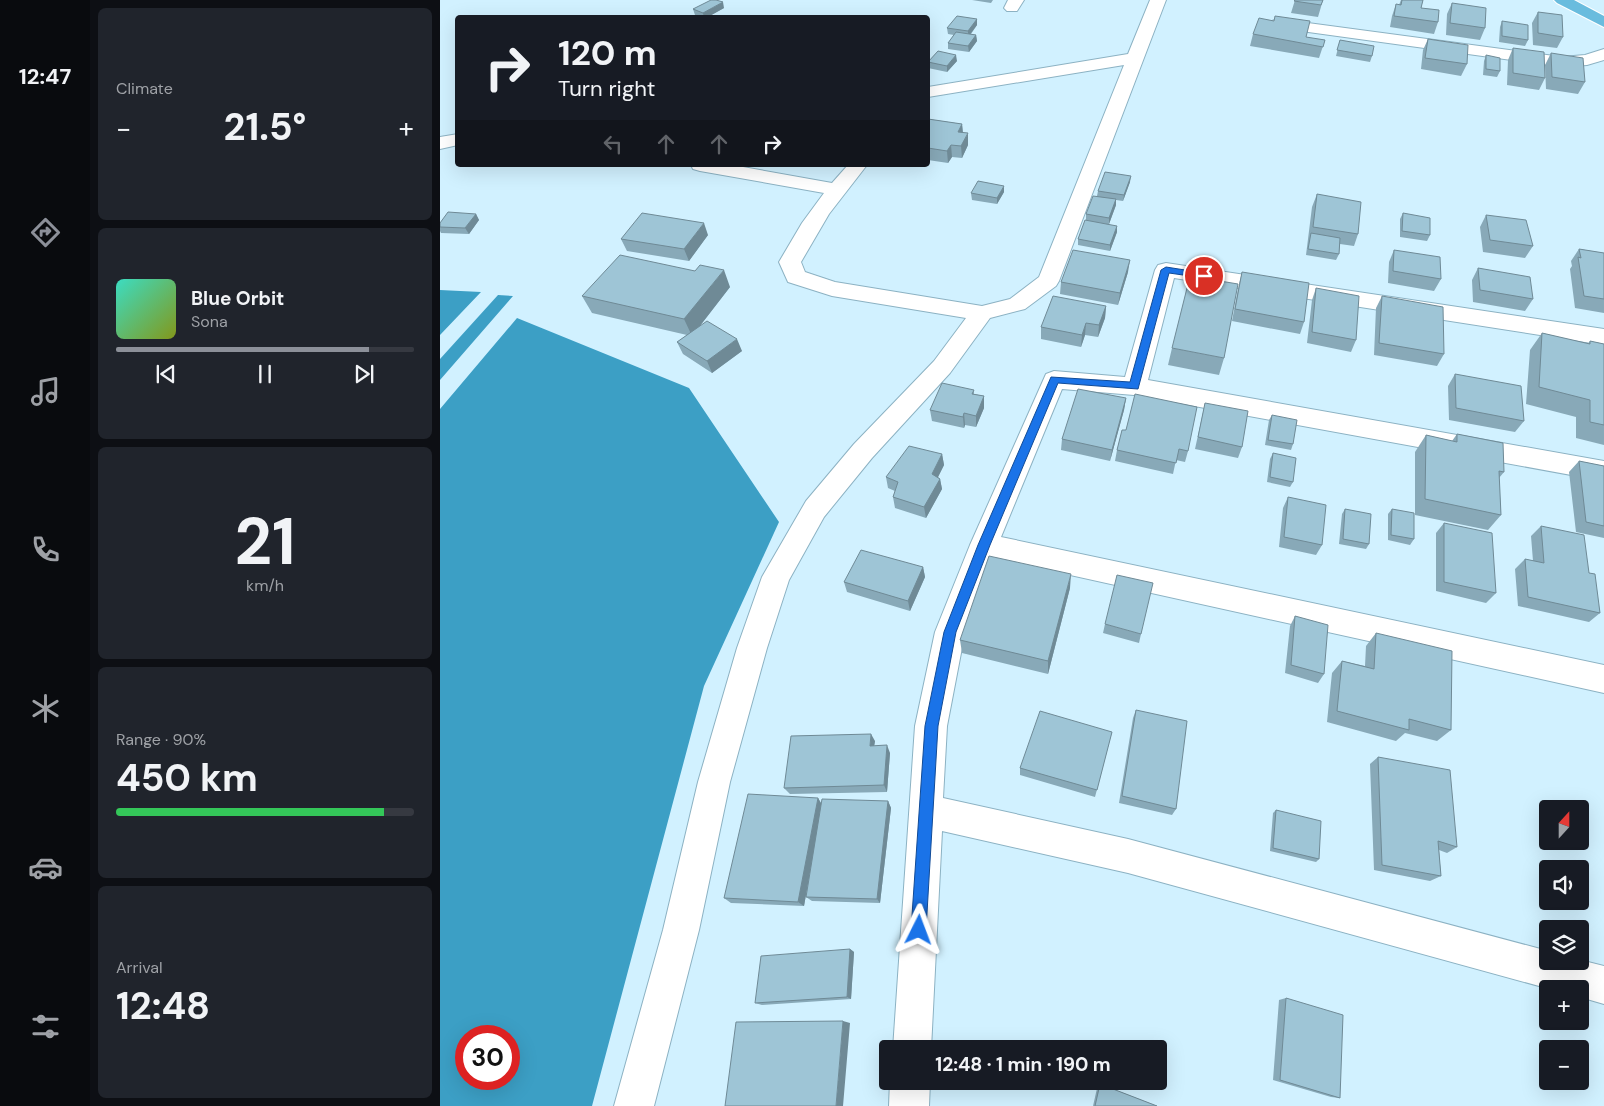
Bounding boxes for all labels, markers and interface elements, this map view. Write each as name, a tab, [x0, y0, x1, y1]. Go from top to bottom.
text: 120 m	[558, 30, 657, 76]
icon: right	[475, 35, 540, 100]
text: 12:47	[19, 62, 71, 91]
text: Turn right	[558, 74, 655, 103]
text: Climate	[116, 78, 173, 99]
text: 21.5°	[224, 102, 306, 152]
text: −	[116, 110, 131, 147]
text: +	[399, 110, 414, 147]
icon: left	[599, 130, 627, 158]
icon: ahead	[652, 130, 680, 158]
icon: ahead	[705, 130, 733, 158]
icon: right	[758, 130, 786, 158]
icon: directions	[28, 215, 63, 250]
pin	[1183, 255, 1225, 297]
icon: arrive	[1190, 262, 1218, 290]
text: Blue Orbit	[191, 286, 284, 311]
text: Sona	[191, 311, 228, 332]
icon: previous	[152, 360, 180, 388]
icon: pause	[251, 360, 279, 388]
icon: next	[350, 360, 378, 388]
icon: music	[28, 374, 63, 409]
text: 21	[234, 500, 296, 584]
icon: phone	[28, 532, 63, 567]
text: km/h	[246, 575, 284, 596]
icon: climate	[28, 691, 63, 726]
text: Range · 90%	[116, 729, 206, 750]
text: 450 km	[116, 753, 258, 803]
north arrow	[1539, 800, 1589, 850]
map controls	[1539, 800, 1589, 1090]
icon: car	[28, 850, 63, 885]
button: sound	[1539, 860, 1589, 910]
position arrow	[892, 903, 944, 955]
button: layers	[1539, 920, 1589, 970]
text: Arrival	[116, 957, 163, 978]
button: +	[1539, 980, 1589, 1030]
text: 12:48	[116, 981, 210, 1031]
icon: filters	[28, 1009, 63, 1044]
speed limit sign: 30	[455, 1025, 520, 1090]
button: −	[1539, 1040, 1589, 1090]
text: 12:48 · 1 min · 190 m	[935, 1052, 1111, 1077]

